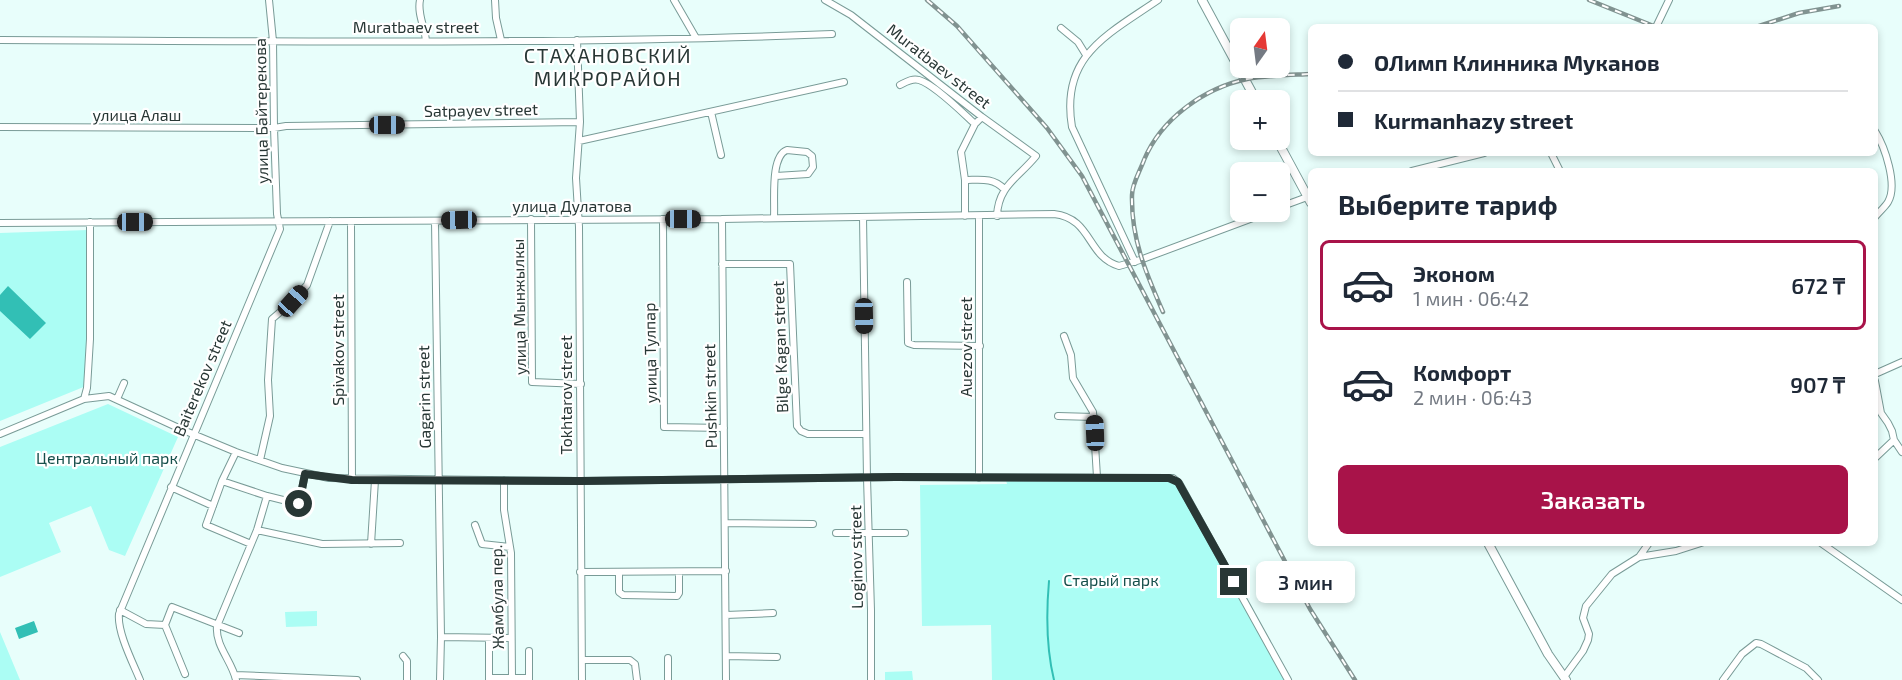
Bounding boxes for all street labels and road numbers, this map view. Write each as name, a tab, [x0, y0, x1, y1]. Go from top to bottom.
street label: Muratbaev street	[353, 17, 479, 36]
street label: Muratbaev street	[884, 19, 995, 112]
street label: улица Байтерекова	[250, 38, 272, 184]
street label: Satpayev street	[424, 99, 538, 120]
street label: улица Алаш	[93, 105, 181, 125]
street label: улица Дулатова	[512, 196, 632, 216]
street label: улица Мынжылкы	[508, 239, 530, 375]
street label: Bilge Kagan street	[768, 281, 791, 413]
street label: Spivakov street	[328, 294, 347, 406]
street label: Auezov street	[956, 297, 975, 397]
street label: улица Тулпар	[639, 302, 661, 404]
street label: Baiterekov street	[168, 317, 235, 439]
street label: Tokhtarov street	[556, 335, 575, 455]
street label: Pushkin street	[699, 344, 720, 449]
street label: Gagarin street	[413, 345, 434, 449]
street label: Loginov street	[845, 505, 866, 609]
street label: Жамбула пер.	[486, 545, 508, 649]

